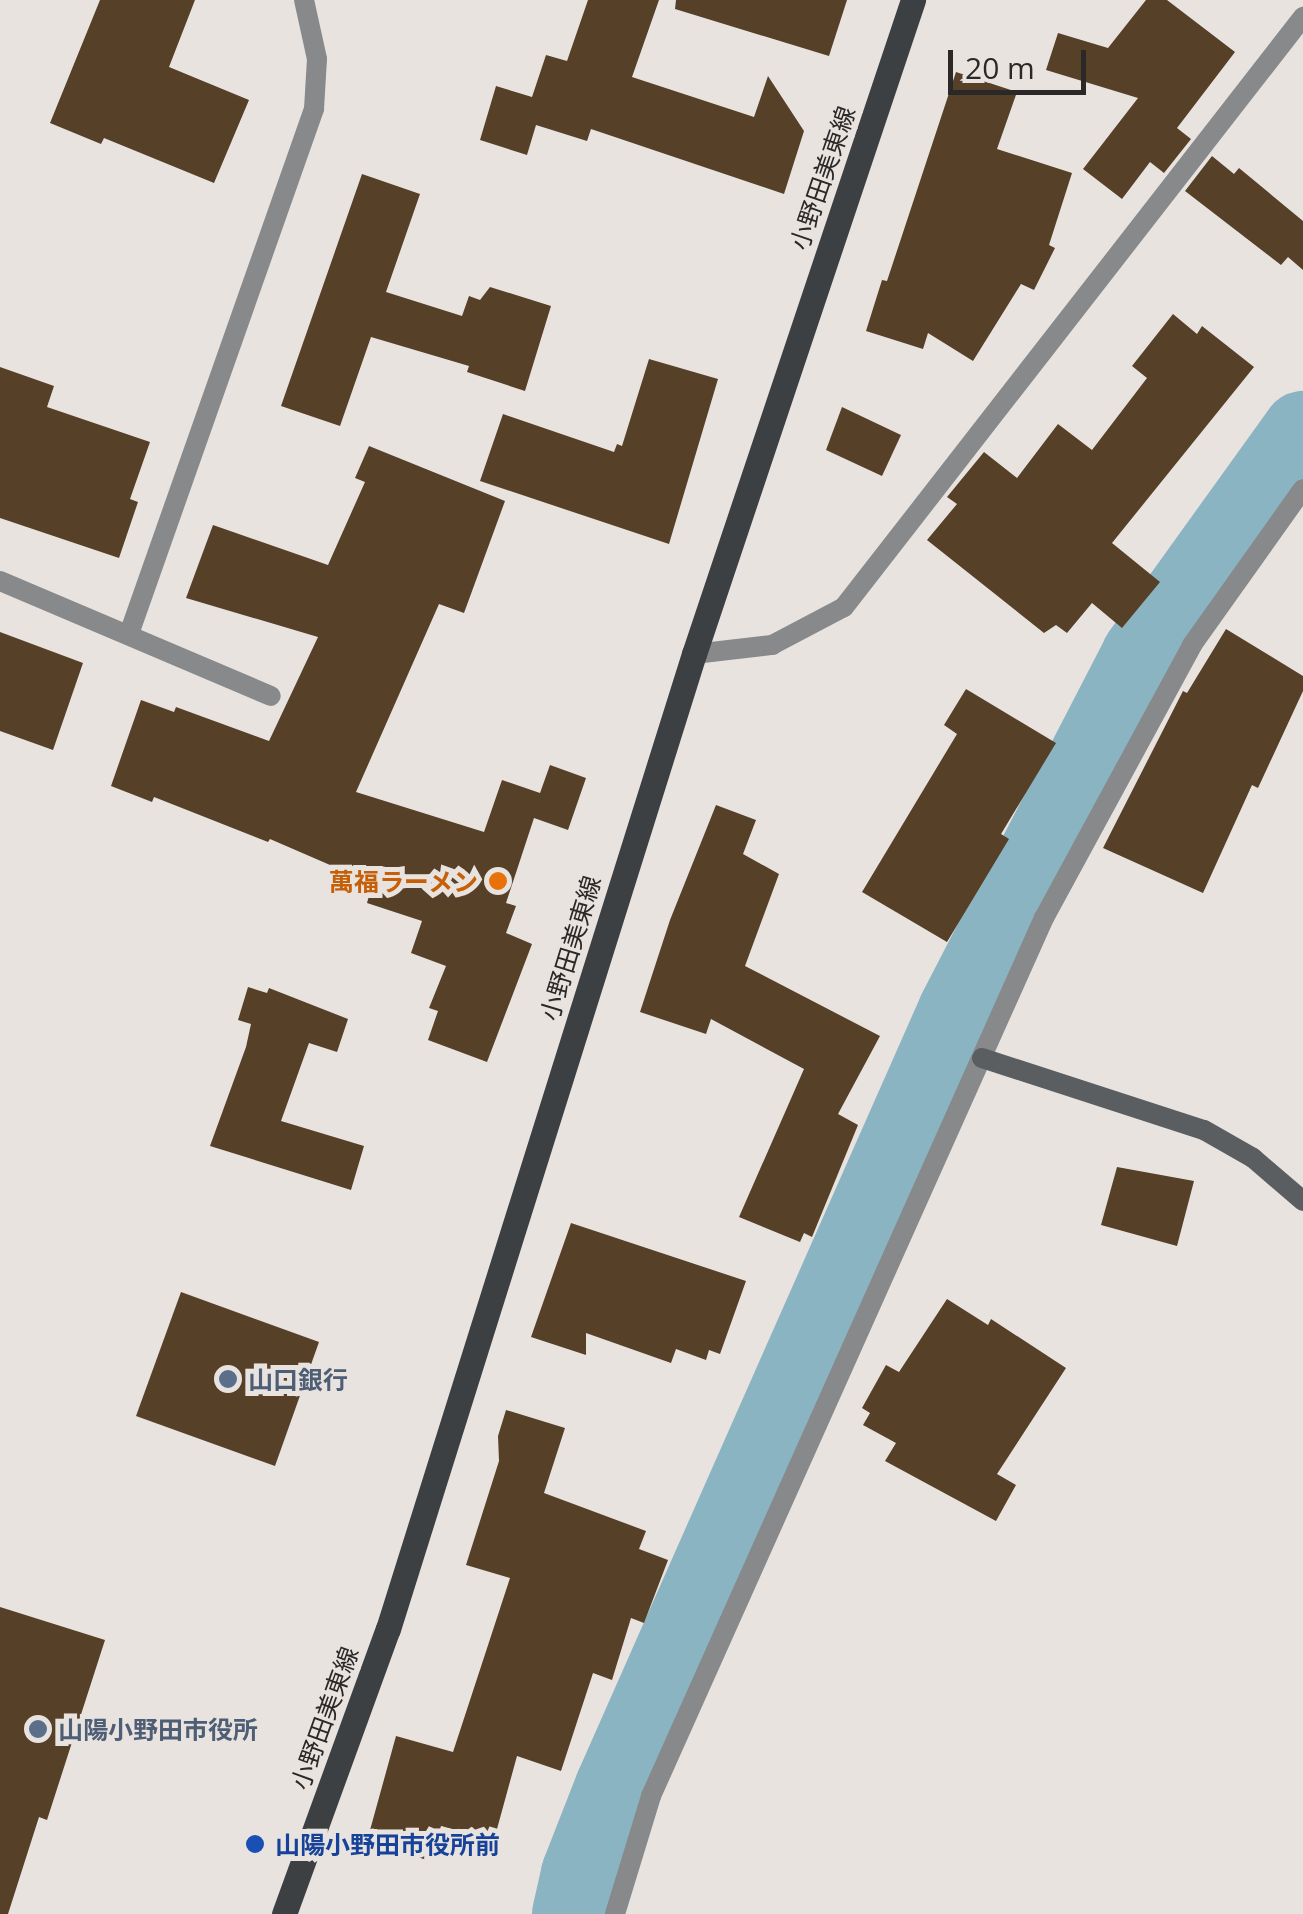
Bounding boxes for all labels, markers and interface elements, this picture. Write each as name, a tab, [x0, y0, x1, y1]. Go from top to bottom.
scale bar	[953, 30, 1090, 92]
text: 20 m	[965, 47, 1035, 88]
street label: 小野田美東線	[783, 102, 861, 254]
place label: 萬福ラーメン	[328, 866, 478, 896]
marker: 萬福ラーメン	[487, 870, 509, 892]
street label: 小野田美東線	[534, 872, 606, 1024]
place label: 山口銀行	[248, 1364, 348, 1394]
marker: 山口銀行	[217, 1368, 239, 1390]
street label: 小野田美東線	[284, 1642, 364, 1794]
place label: 山陽小野田市役所	[58, 1714, 258, 1744]
marker: 山陽小野田市役所	[27, 1718, 49, 1740]
place label: 山陽小野田市役所前	[275, 1829, 500, 1859]
marker: 山陽小野田市役所前	[244, 1833, 266, 1855]

